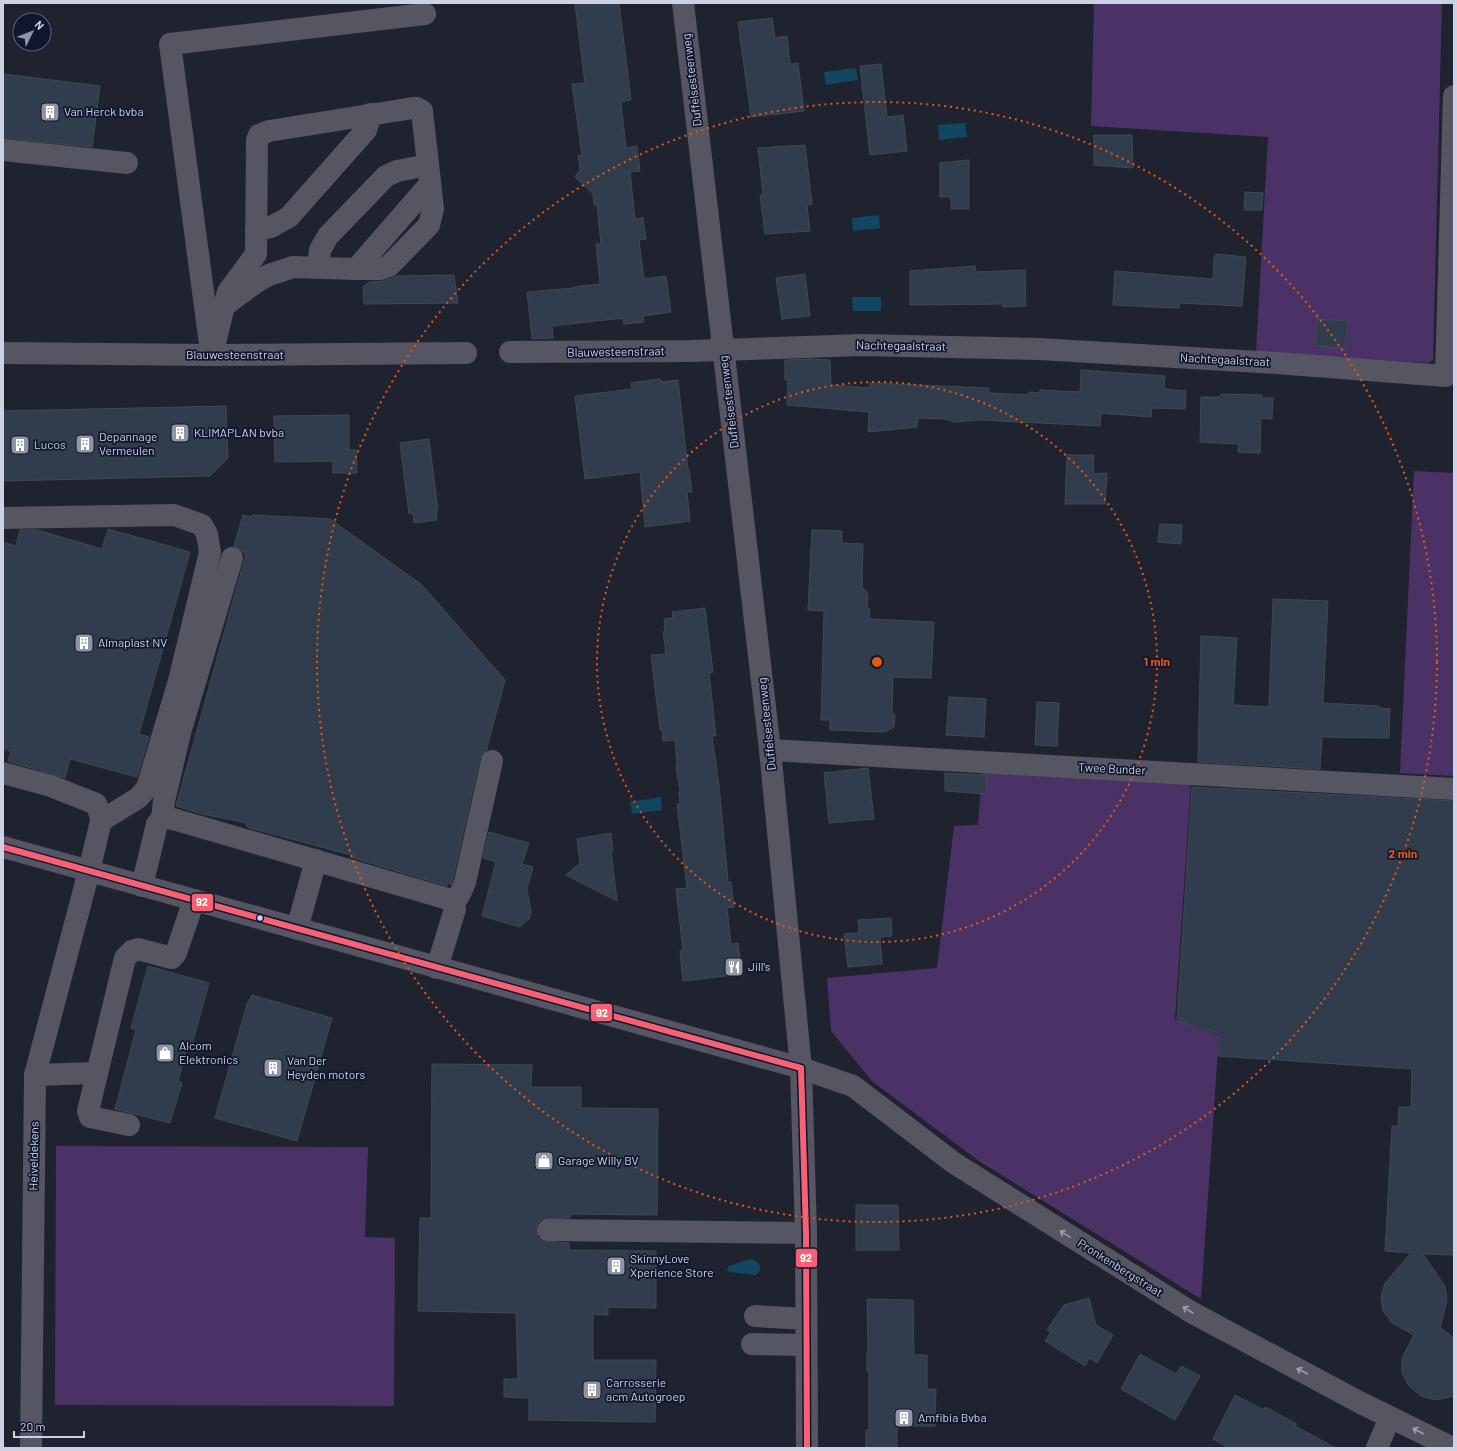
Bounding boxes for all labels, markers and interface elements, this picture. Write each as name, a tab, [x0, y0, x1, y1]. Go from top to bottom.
north arrow	[12, 12, 52, 52]
text: N	[32, 18, 47, 32]
street label: Duffelsesteenweg	[678, 33, 704, 127]
building icon: Van Herck bvba	[39, 101, 61, 123]
place label: Van Herck bvba	[64, 104, 144, 118]
street label: Nachtegaalstraat	[856, 337, 946, 353]
street label: Blauwesteenstraat	[567, 343, 665, 359]
street label: Blauwesteenstraat	[186, 347, 284, 361]
street label: Nachtegaalstraat	[1180, 350, 1270, 368]
street label: Duffelsesteenweg	[715, 355, 741, 449]
building icon: KLIMAPLAN bvba	[169, 422, 191, 444]
place label: KLIMAPLAN bvba	[194, 425, 284, 439]
place label: Depannage Vermeulen	[99, 429, 157, 457]
building icon: Depannage Vermeulen	[74, 433, 96, 455]
building icon: Lucos	[9, 434, 31, 456]
place label: Lucos	[34, 437, 66, 451]
building icon: Almaplast NV	[73, 632, 95, 654]
place label: Almaplast NV	[98, 635, 167, 649]
text: 1 min	[1144, 654, 1170, 668]
centre of rings	[870, 655, 884, 669]
street label: Duffelsesteenweg	[754, 677, 778, 771]
street label: Twee Bunder	[1078, 759, 1147, 777]
text: 2 min	[1389, 846, 1417, 860]
line badge: 92	[191, 893, 214, 912]
text: 92	[196, 895, 208, 908]
unlabelled marker	[255, 913, 265, 923]
restaurant icon: Jill's	[723, 956, 745, 978]
place label: Jill's	[748, 959, 771, 973]
line badge: 92	[590, 1003, 613, 1022]
text: 92	[596, 1006, 608, 1019]
place label: Alcom Elektronics	[179, 1038, 238, 1066]
shop icon: Alcom Elektronics	[154, 1042, 176, 1064]
place label: Van Der Heyden motors	[287, 1053, 366, 1081]
building icon: Van Der Heyden motors	[262, 1057, 284, 1079]
street label: Heiveldekens	[25, 1121, 41, 1191]
shop icon: Garage Willy BV	[533, 1150, 555, 1172]
place label: Garage Willy BV	[558, 1153, 639, 1167]
one-way arrow	[1059, 1230, 1071, 1238]
street label: Pronkenbergstraat	[1075, 1235, 1166, 1299]
line badge: 92	[795, 1248, 818, 1268]
place label: SkinnyLove Xperience Store	[630, 1251, 714, 1279]
text: 92	[800, 1251, 812, 1264]
building icon: SkinnyLove Xperience Store	[605, 1255, 627, 1277]
one-way arrow	[1182, 1305, 1194, 1313]
one-way arrow	[1297, 1367, 1309, 1375]
place label: Carrosserie acm Autogroep	[606, 1375, 685, 1403]
building icon: Carrosserie acm Autogroep	[581, 1379, 603, 1401]
building icon: Amfibia Bvba	[893, 1407, 915, 1429]
place label: Amfibia Bvba	[918, 1410, 987, 1424]
scale bar	[14, 1413, 84, 1439]
text: 20 m	[20, 1419, 46, 1433]
one-way arrow	[1412, 1427, 1424, 1435]

